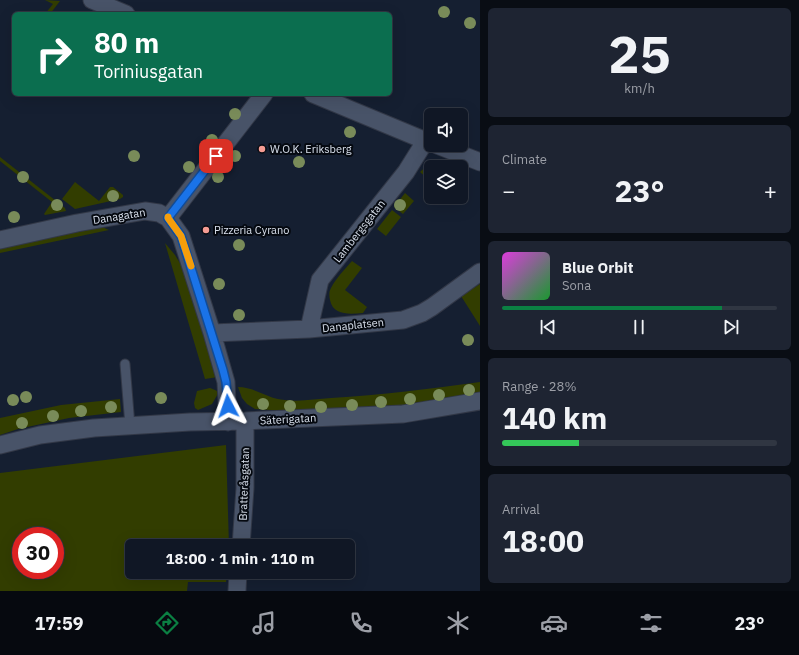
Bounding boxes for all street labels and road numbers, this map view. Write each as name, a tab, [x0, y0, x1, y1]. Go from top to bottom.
street label: Lambergsgatan	[330, 197, 388, 265]
street label: Danagatan	[92, 205, 146, 227]
street label: Danaplatsen	[321, 315, 385, 335]
street label: Säterigatan	[259, 411, 317, 427]
street label: Bratteråsgatan	[236, 447, 252, 521]

